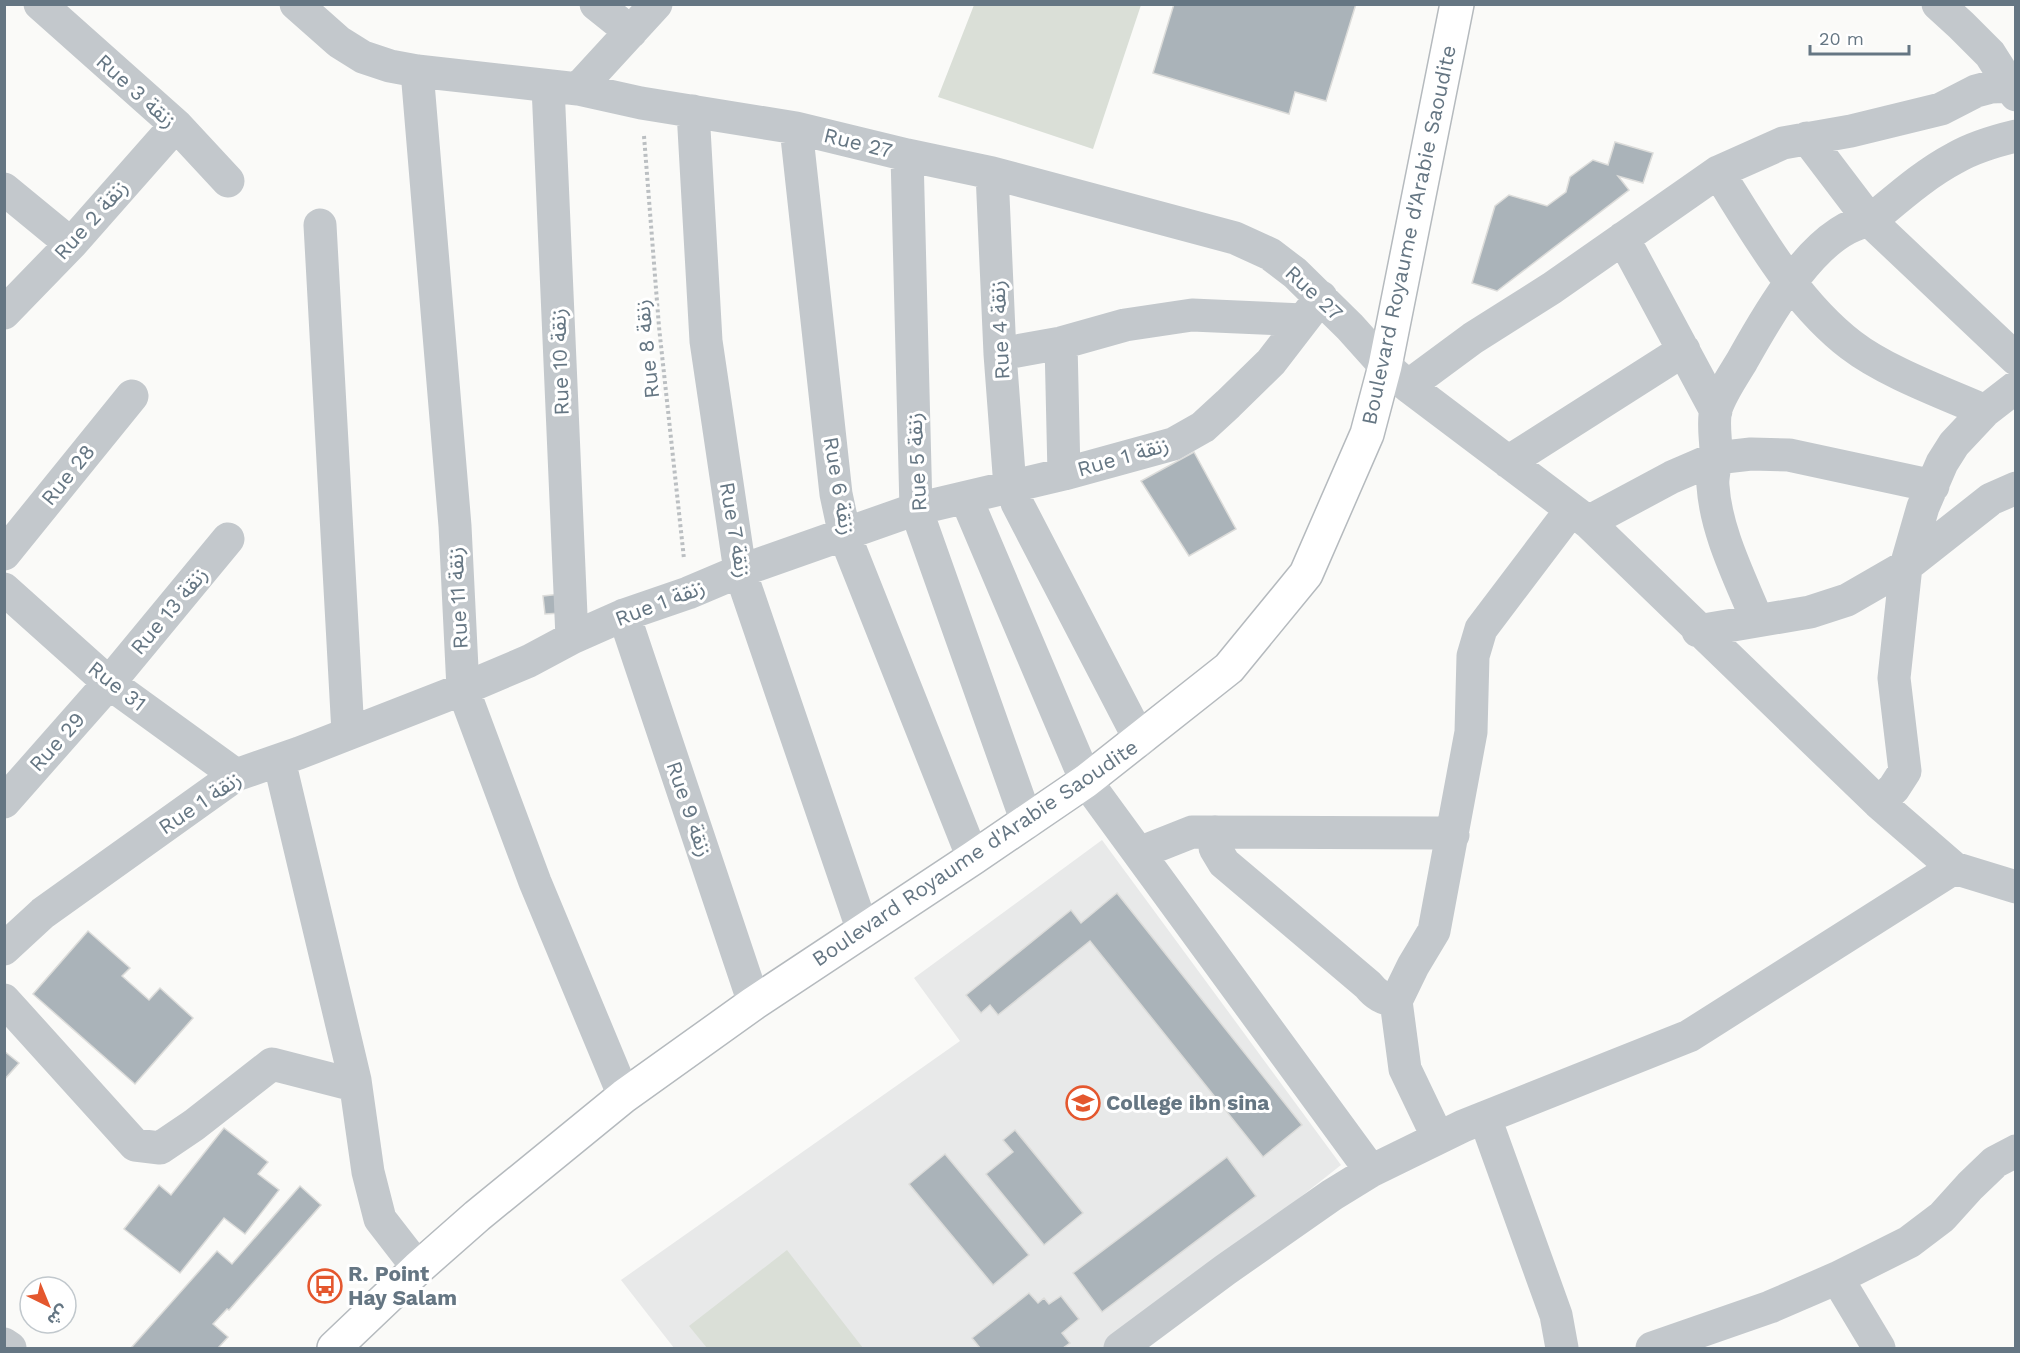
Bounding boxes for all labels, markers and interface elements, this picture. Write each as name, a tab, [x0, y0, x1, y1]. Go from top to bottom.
scale bar	[1810, 18, 1909, 56]
text: 20 m	[1819, 28, 1864, 49]
street label: Boulevard Royaume d'Arabie Saoudite	[1356, 43, 1461, 427]
street label: Rue 3 زنقة	[91, 48, 181, 133]
street label: Rue 27	[821, 122, 895, 163]
street label: Rue 2 زنقة	[48, 175, 133, 265]
street label: Rue 27	[1280, 260, 1348, 326]
street label: Rue 4 زنقة	[984, 280, 1015, 380]
street label: Rue 8 زنقة	[629, 298, 664, 400]
street label: Rue 10 زنقة	[545, 308, 574, 416]
street label: Rue 5 زنقة	[901, 412, 932, 512]
street label: Rue 1 زنقة	[1074, 432, 1172, 482]
street label: Rue 6 زنقة	[819, 435, 860, 537]
street label: Rue 28	[36, 439, 100, 510]
street label: Rue 7 زنقة	[715, 480, 756, 580]
street label: Rue 11 زنقة	[442, 546, 473, 650]
street label: Rue 13 زنقة	[125, 562, 212, 659]
street label: Rue 1 زنقة	[611, 574, 708, 631]
street label: Rue 31	[83, 655, 151, 716]
street label: Rue 29	[24, 707, 90, 776]
street label: Boulevard Royaume d'Arabie Saoudite	[807, 734, 1142, 971]
street label: Rue 9 زنقة	[661, 758, 717, 860]
street label: Rue 1 زنقة	[154, 766, 246, 839]
school or university icon: College ibn sina	[1065, 1085, 1101, 1121]
place label: College ibn sina	[1106, 1090, 1270, 1115]
place label: R. Point Hay Salam	[348, 1261, 457, 1310]
bus stop icon: R. Point Hay Salam	[307, 1268, 343, 1304]
north arrow	[18, 1275, 78, 1335]
text: ش	[43, 1301, 72, 1330]

